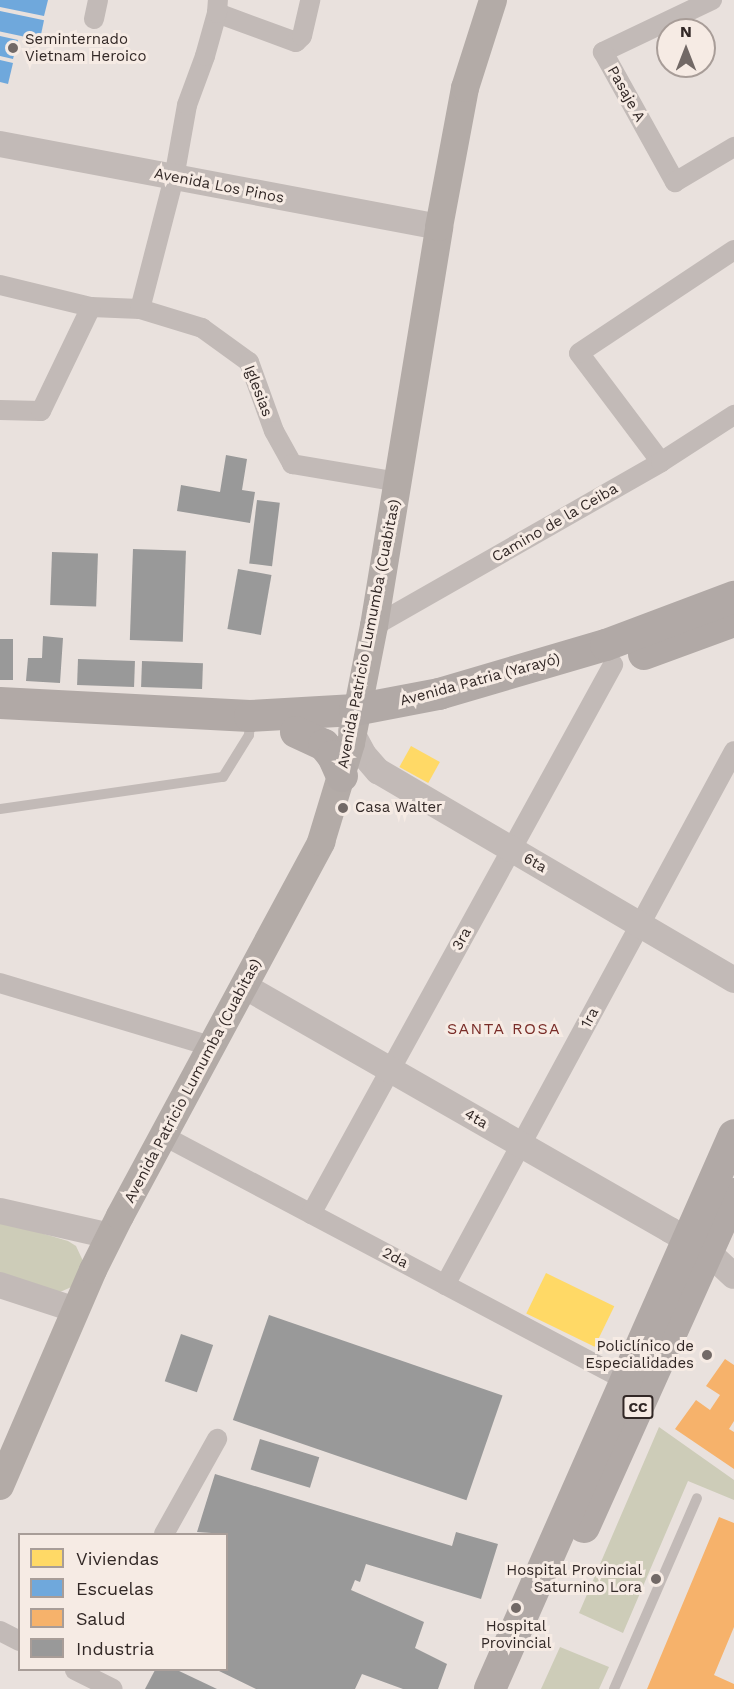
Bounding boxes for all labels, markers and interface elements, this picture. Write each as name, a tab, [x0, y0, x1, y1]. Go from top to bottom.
north arrow	[656, 18, 716, 78]
text: N	[680, 22, 692, 41]
place label: Seminternado Vietnam Heroico	[25, 30, 146, 65]
marker: Seminternado Vietnam Heroico	[6, 41, 20, 55]
street label: Pasaje A	[603, 63, 649, 125]
street label: Avenida Los Pinos	[152, 165, 286, 207]
street label: Iglesias	[240, 363, 276, 419]
street label: Camino de la Ceiba	[489, 480, 621, 566]
street label: Avenida Patricio Lumumba (Cuabitas)	[334, 497, 404, 771]
street label: Avenida Patria (Yarayó)	[398, 650, 562, 710]
place label: Casa Walter	[355, 799, 443, 817]
marker: Casa Walter	[336, 801, 350, 815]
street label: 6ta	[520, 849, 550, 877]
street label: 3ra	[449, 925, 475, 953]
street label: Avenida Patricio Lumumba (Cuabitas)	[121, 956, 265, 1206]
street label: 1ra	[577, 1005, 603, 1031]
district label: SANTA ROSA	[447, 1019, 561, 1039]
street label: 4ta	[461, 1105, 491, 1133]
street label: 2da	[379, 1244, 411, 1272]
place label: Policlínico de Especialidades	[585, 1337, 694, 1372]
marker: Policlínico de Especialidades	[698, 1346, 716, 1364]
road number: CC	[622, 1396, 654, 1418]
legend	[18, 1533, 228, 1671]
text: Viviendas	[76, 1548, 159, 1569]
place label: Hospital Provincial Saturnino Lora	[506, 1561, 642, 1596]
marker: Hospital Provincial Saturnino Lora	[647, 1570, 665, 1588]
text: Escuelas	[76, 1578, 154, 1599]
marker: Hospital Provincial	[509, 1601, 523, 1615]
text: Salud	[76, 1608, 125, 1629]
place label: Hospital Provincial	[481, 1617, 551, 1652]
text: Industria	[76, 1638, 154, 1659]

